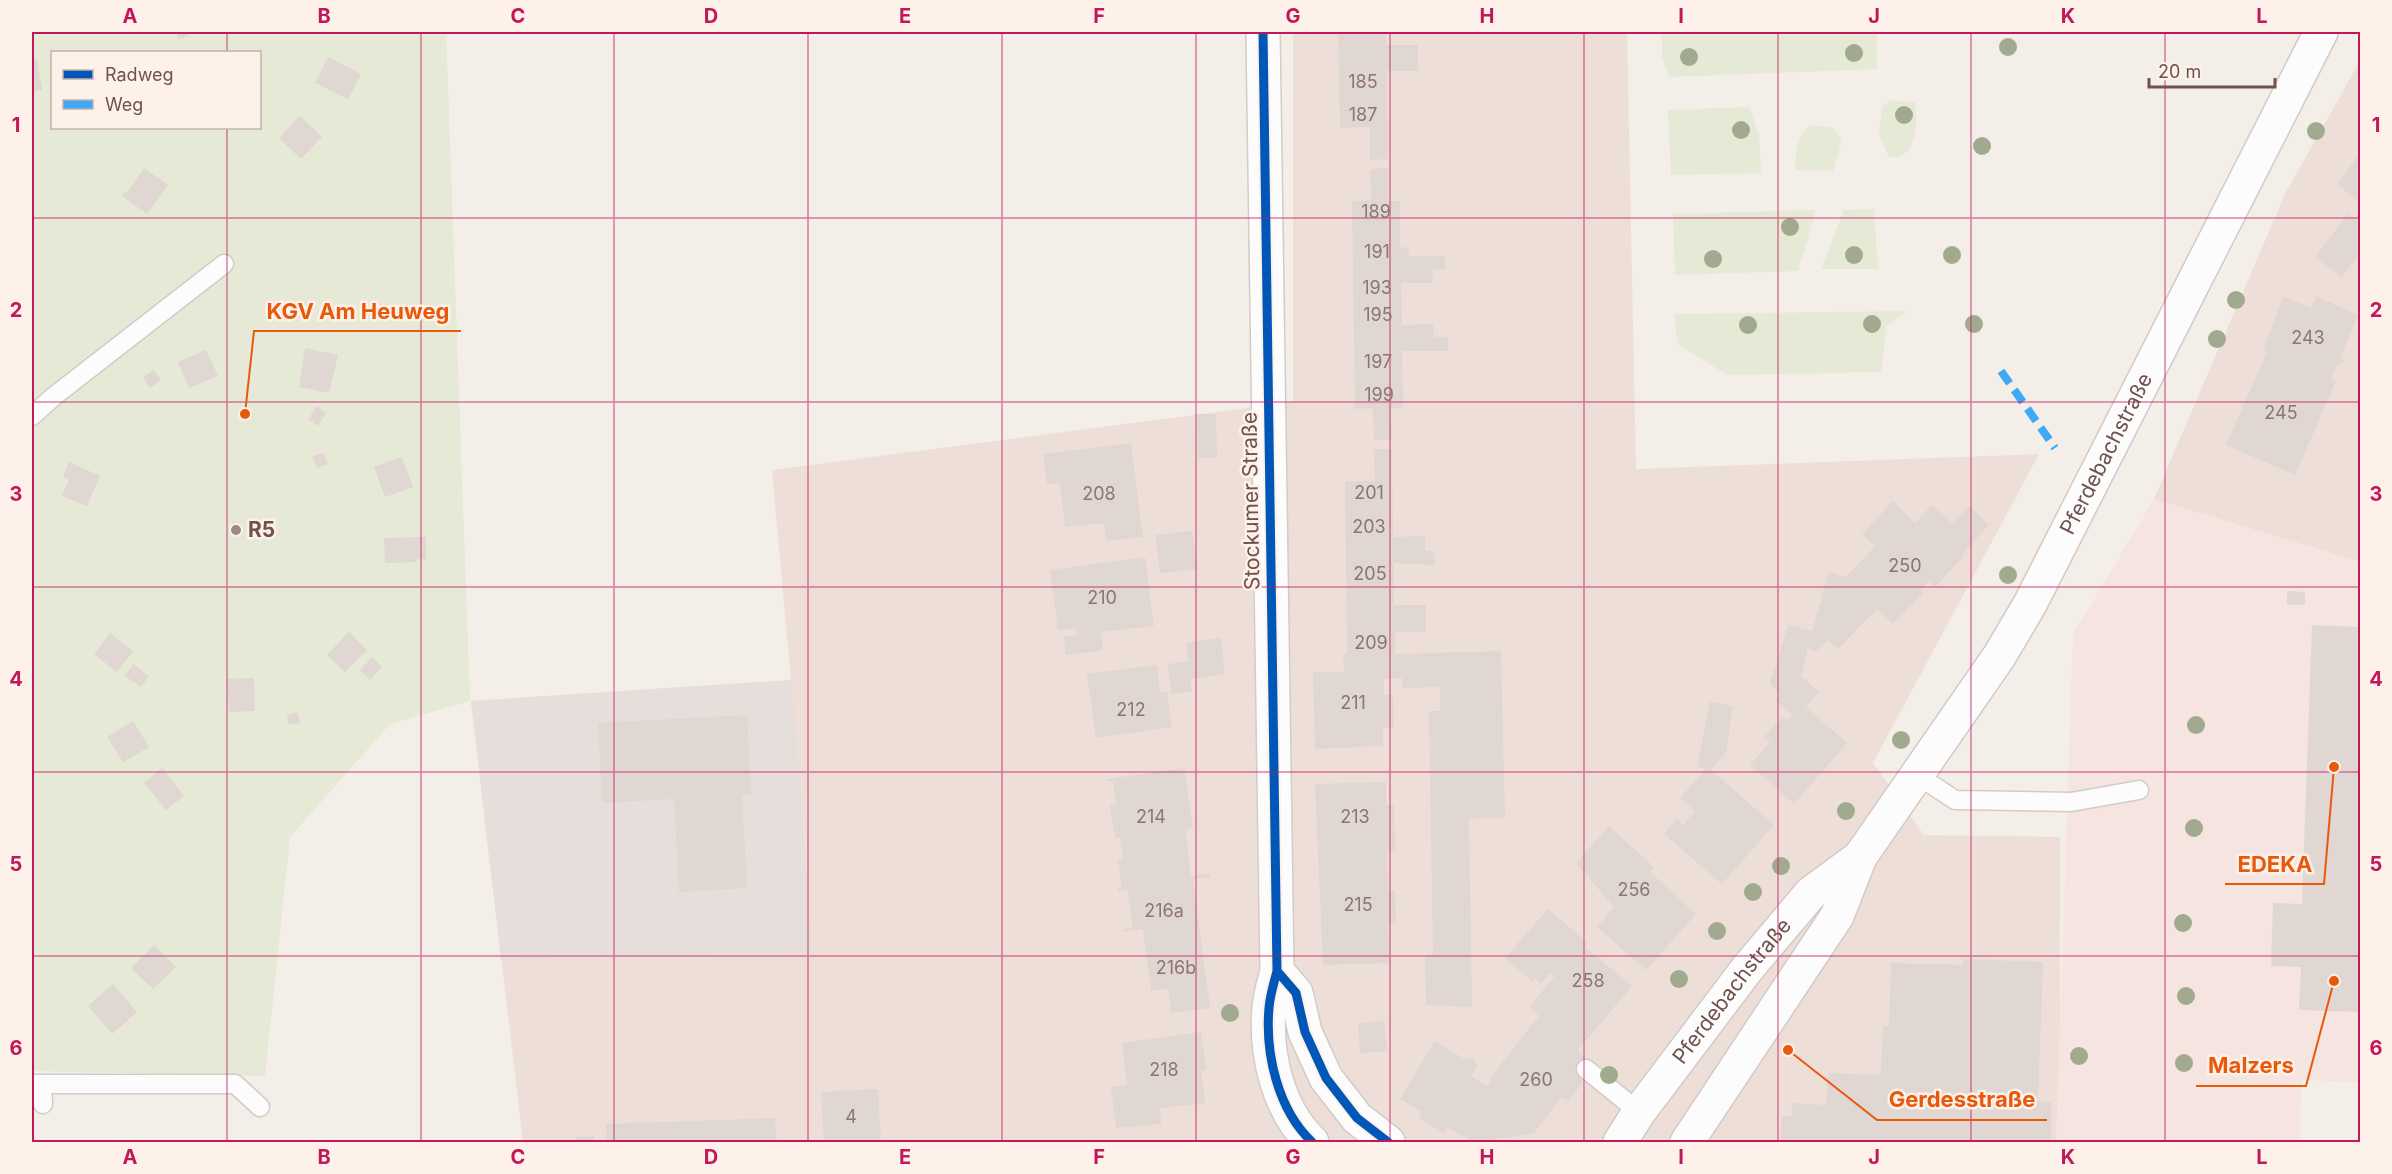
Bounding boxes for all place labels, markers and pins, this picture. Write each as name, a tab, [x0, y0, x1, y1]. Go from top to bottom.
callout: KGV Am Heuweg	[254, 291, 461, 331]
place label: R5	[248, 517, 275, 542]
marker: R5	[229, 523, 243, 537]
callout: EDEKA	[2225, 844, 2324, 884]
callout: Malzers	[2196, 1046, 2306, 1086]
callout: Gerdesstraße	[1877, 1080, 2047, 1120]

